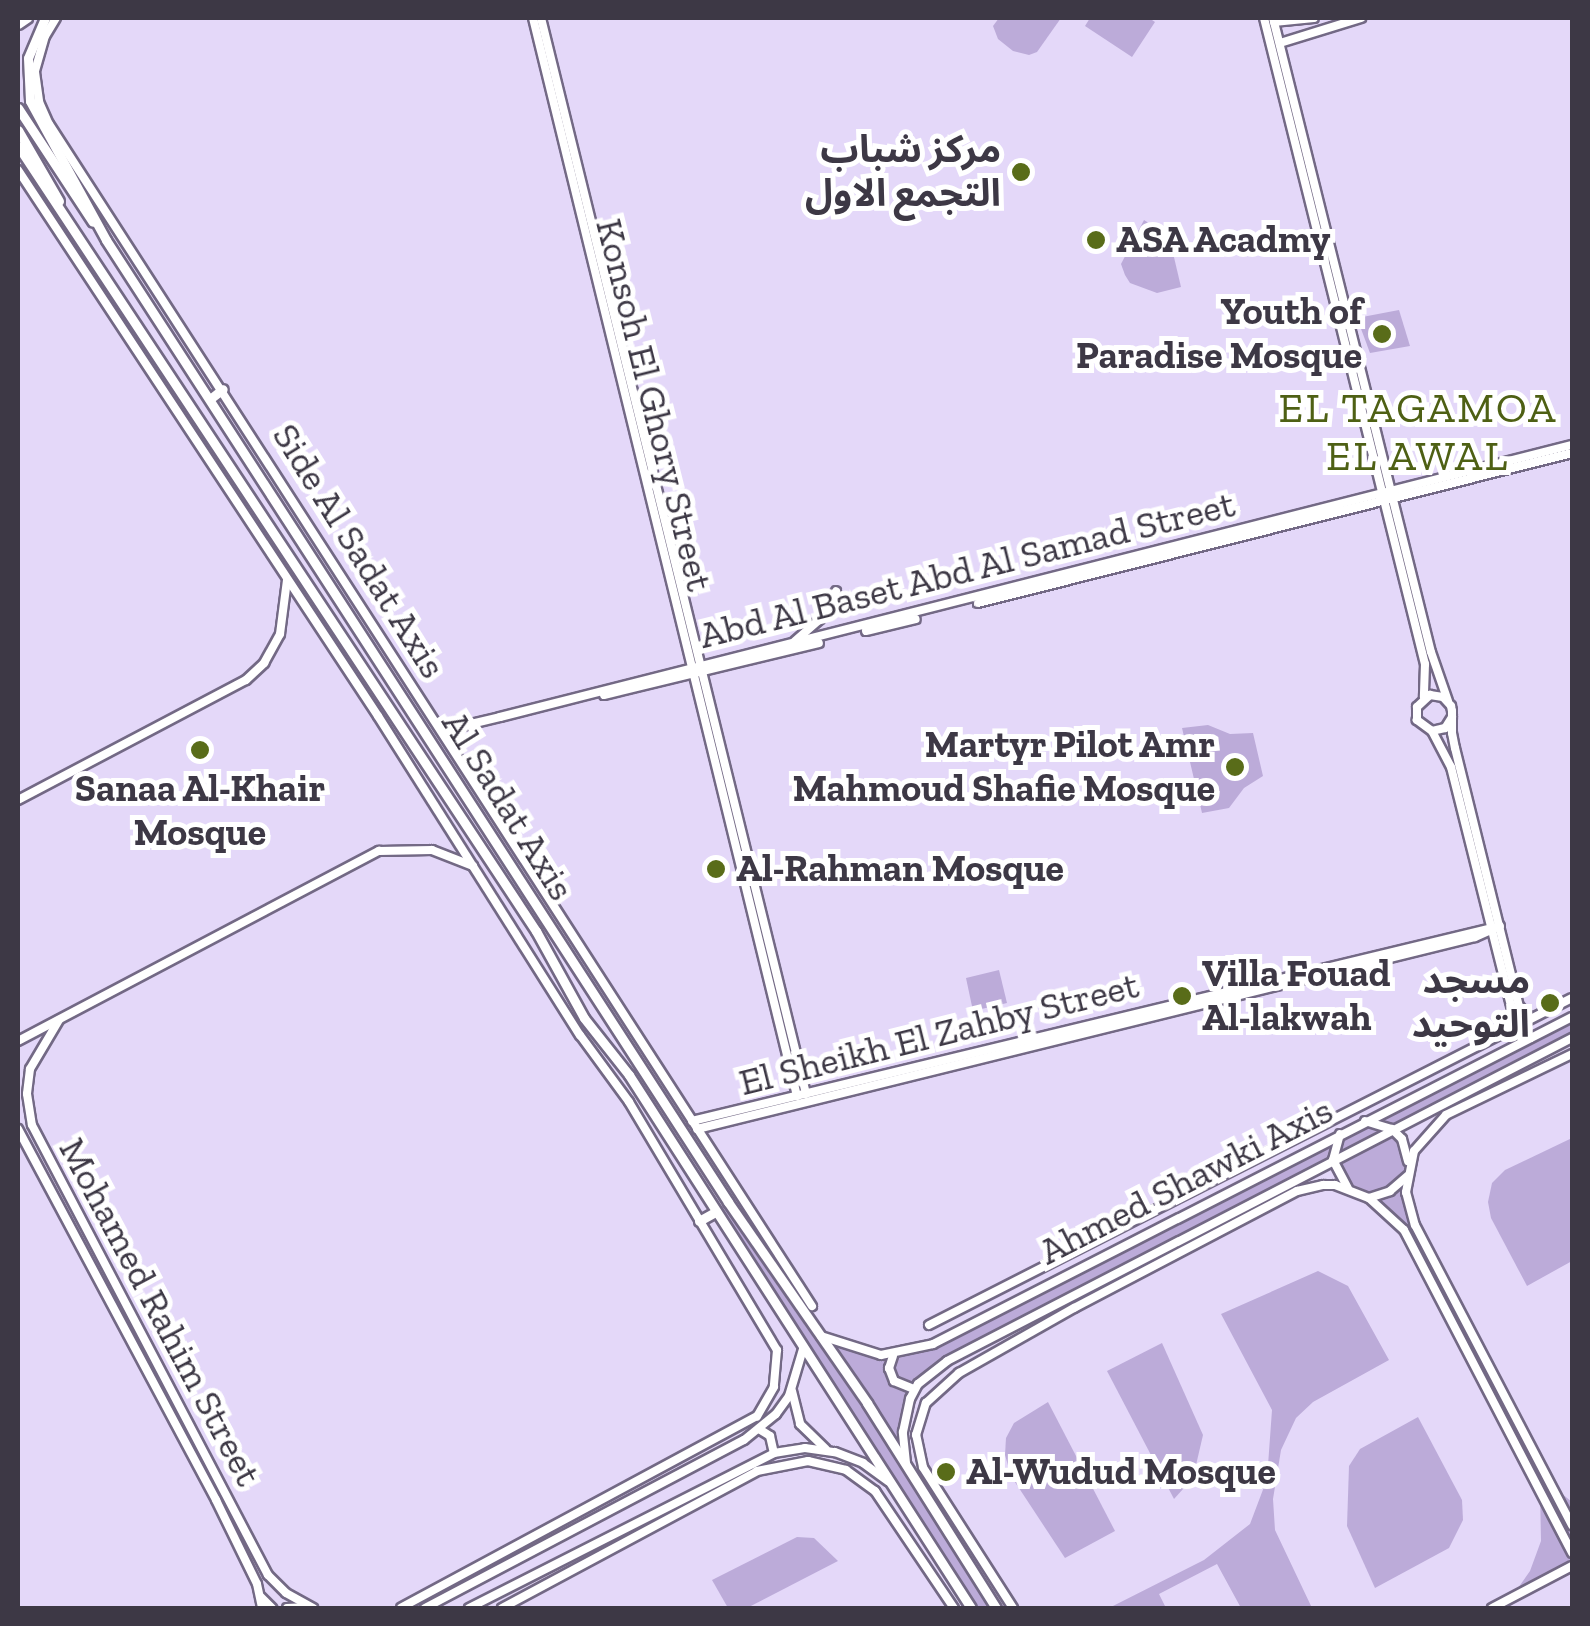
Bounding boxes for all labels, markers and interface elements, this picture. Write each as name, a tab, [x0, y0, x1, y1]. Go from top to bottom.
place label: مركز شباب التجمع الاول	[805, 127, 1001, 216]
marker: مركز شباب التجمع الاول	[1010, 161, 1032, 183]
street label: Konsoh El Ghory Street	[586, 214, 722, 596]
place label: ASA Acadmy	[1116, 217, 1333, 263]
marker: ASA Acadmy	[1085, 229, 1107, 251]
place label: Youth of Paradise Mosque	[1076, 289, 1362, 378]
marker: Youth of Paradise Mosque	[1371, 323, 1393, 345]
district label: EL TAGAMOA EL AWAL	[1278, 383, 1558, 482]
street label: Side Al Sadat Axis	[262, 414, 456, 688]
street label: Abd Al Baset Abd Al Samad Street	[693, 481, 1241, 659]
street label: Al Sadat Axis	[432, 703, 584, 909]
place label: Martyr Pilot Amr Mahmoud Shafie Mosque	[793, 722, 1215, 812]
marker: Sanaa Al-Khair Mosque	[189, 739, 211, 761]
marker: Martyr Pilot Amr Mahmoud Shafie Mosque	[1224, 756, 1246, 778]
place label: Sanaa Al-Khair Mosque	[74, 766, 326, 856]
place label: Al-Rahman Mosque	[736, 846, 1064, 892]
marker: Al-Rahman Mosque	[705, 858, 727, 880]
place label: Villa Fouad Al-lakwah	[1202, 951, 1390, 1040]
place label: مسجد التوحيد	[1412, 958, 1530, 1048]
street label: El Sheikh El Zahby Street	[734, 962, 1144, 1106]
marker: Villa Fouad Al-lakwah	[1171, 985, 1193, 1007]
marker: مسجد التوحيد	[1539, 992, 1561, 1014]
street label: Ahmed Shawki Axis	[1031, 1087, 1341, 1275]
street label: Mohamed Rahim Street	[49, 1130, 271, 1494]
place label: Al-Wudud Mosque	[966, 1449, 1276, 1495]
marker: Al-Wudud Mosque	[935, 1461, 957, 1483]

